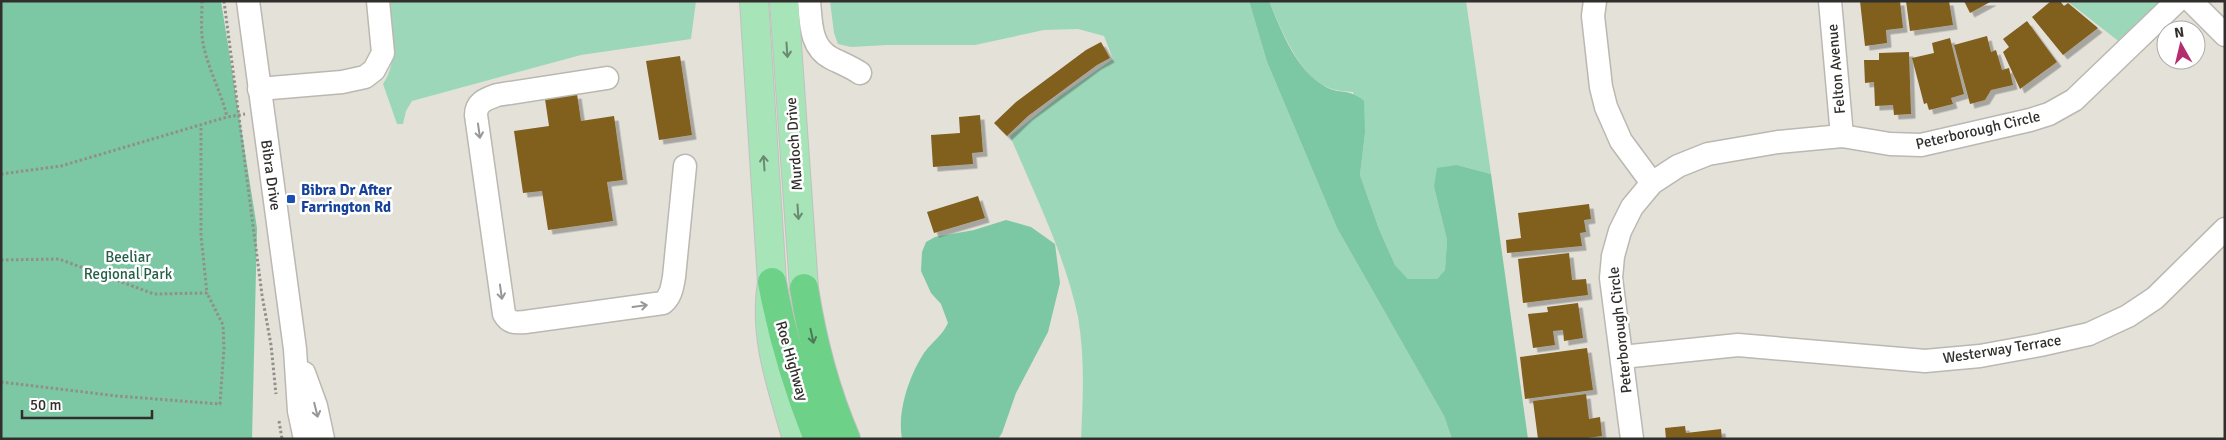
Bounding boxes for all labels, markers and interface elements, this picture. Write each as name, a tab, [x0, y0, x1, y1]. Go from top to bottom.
north arrow	[2156, 20, 2206, 70]
street label: Felton Avenue	[1823, 23, 1849, 115]
text: N	[2173, 24, 2185, 42]
one-way arrow	[783, 42, 792, 58]
street label: Murdoch Drive	[782, 97, 806, 191]
street label: Peterborough Circle	[1914, 107, 2042, 153]
one-way arrow	[474, 123, 484, 139]
street label: Bibra Drive	[257, 139, 285, 211]
one-way arrow	[760, 155, 769, 171]
place label: Bibra Dr After Farrington Rd	[301, 181, 392, 216]
marker: Bibra Dr After Farrington Rd	[285, 193, 297, 205]
one-way arrow	[793, 204, 803, 220]
park label: Beeliar Regional Park	[84, 248, 173, 283]
street label: Peterborough Circle	[1604, 266, 1636, 394]
one-way arrow	[497, 284, 507, 300]
one-way arrow	[632, 301, 648, 311]
street label: Roe Highway	[772, 319, 812, 403]
one-way arrow	[808, 327, 817, 343]
street label: Westerway Terrace	[1941, 331, 2063, 367]
scale bar	[22, 388, 152, 420]
text: 50 m	[30, 396, 61, 414]
one-way arrow	[312, 401, 321, 417]

